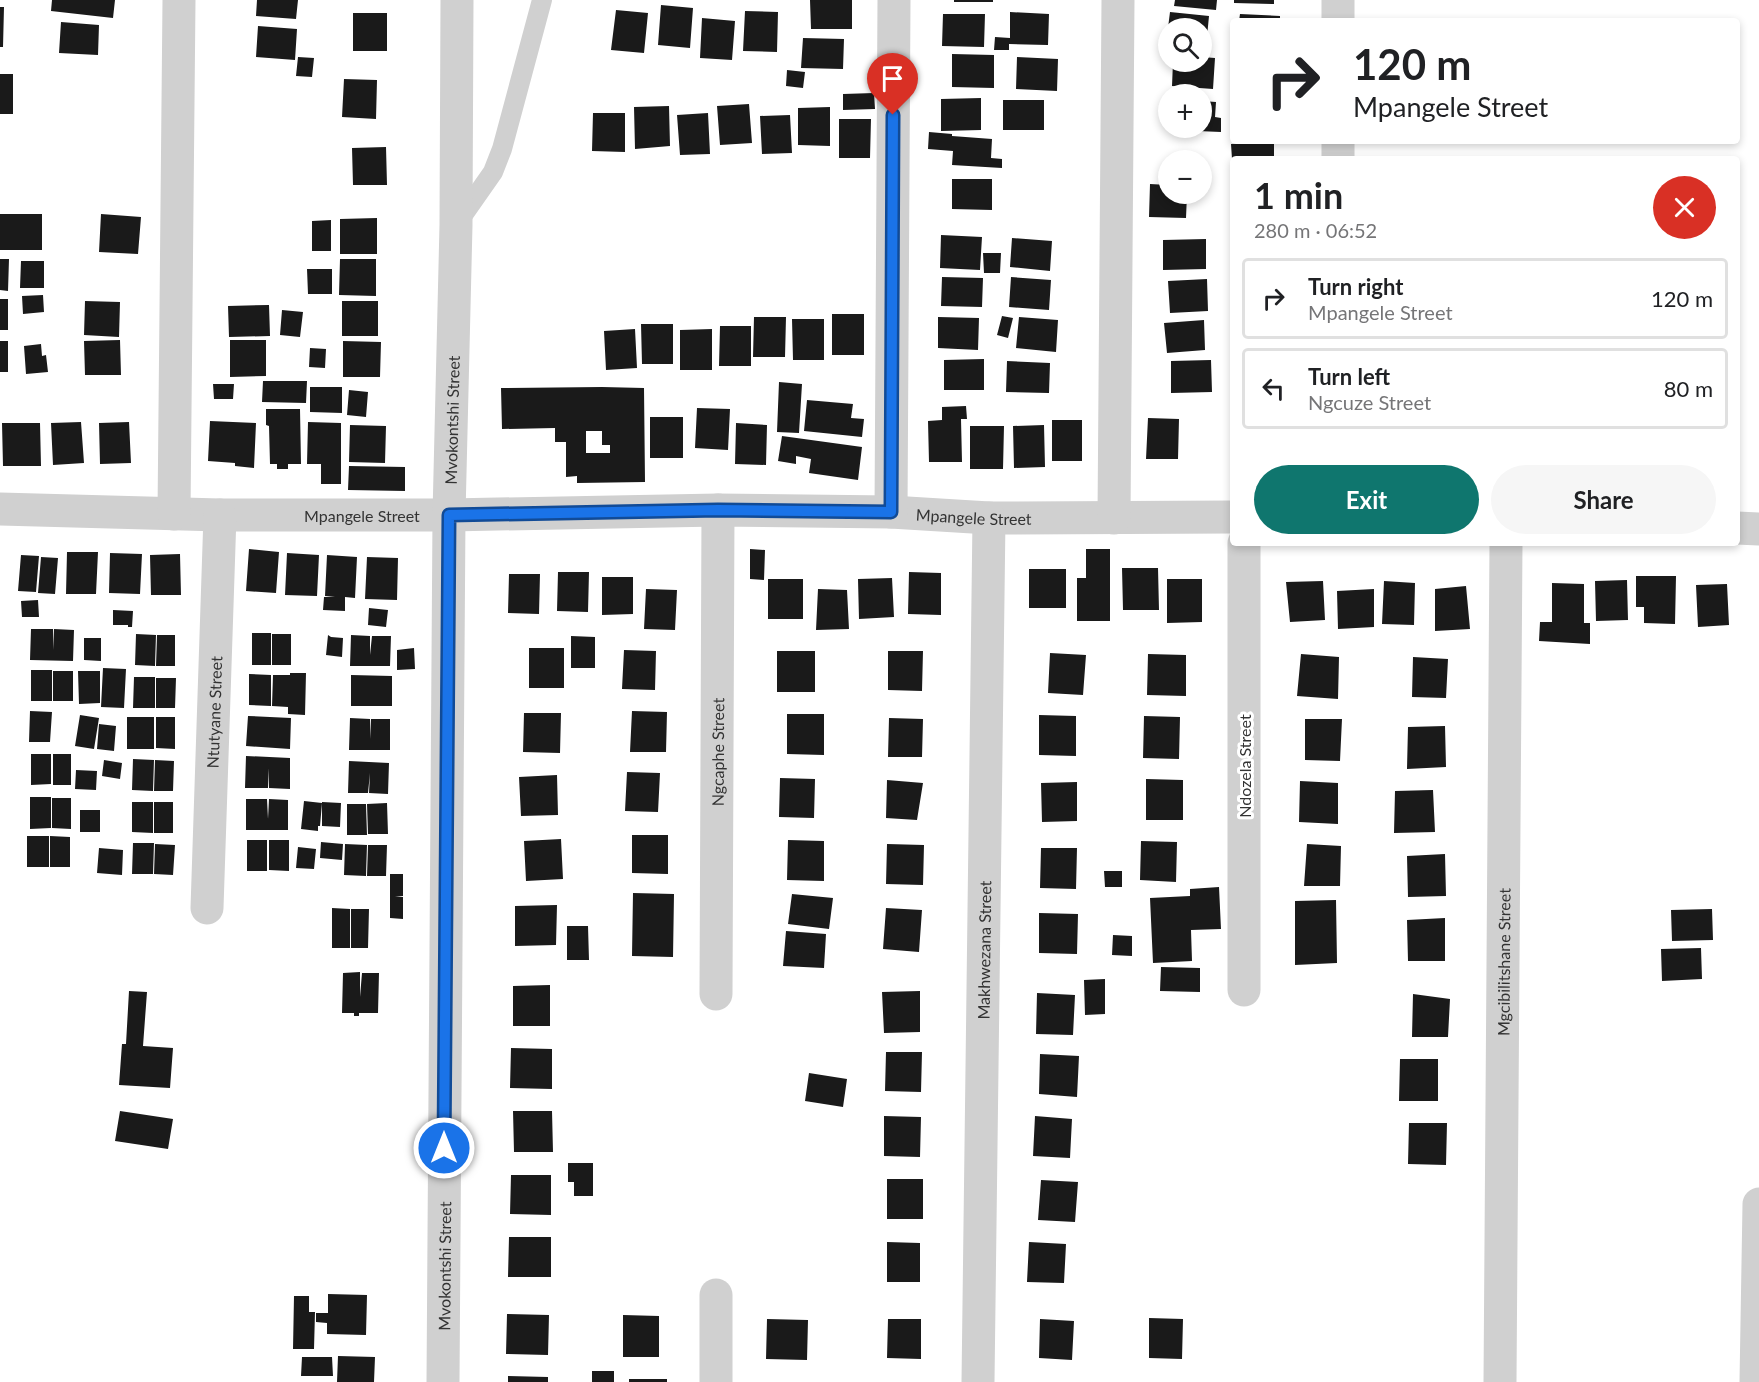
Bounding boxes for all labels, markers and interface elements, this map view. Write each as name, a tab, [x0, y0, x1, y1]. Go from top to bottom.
map controls	[1158, 18, 1212, 204]
button: search	[1158, 18, 1212, 72]
text: 120 m	[1353, 39, 1471, 89]
icon: right	[1254, 42, 1332, 120]
pin	[867, 53, 918, 115]
icon: arrive	[876, 62, 909, 95]
button: +	[1158, 84, 1212, 138]
text: Mpangele Street	[1353, 90, 1548, 123]
button: −	[1158, 150, 1212, 204]
text: 1 min	[1254, 173, 1343, 217]
button: close	[1653, 176, 1716, 239]
text: 280 m · 06:52	[1254, 218, 1377, 242]
text: Turn right	[1308, 273, 1403, 300]
icon: right	[1257, 282, 1290, 315]
text: 120 m	[1651, 285, 1713, 312]
text: Mpangele Street	[1308, 300, 1453, 324]
street label: Mvokontshi Street	[440, 355, 462, 485]
text: Turn left	[1308, 363, 1390, 390]
icon: left	[1257, 372, 1290, 405]
text: 80 m	[1664, 375, 1713, 402]
text: Ngcuze Street	[1308, 390, 1431, 414]
button: Exit	[1254, 465, 1479, 534]
button: Share	[1491, 465, 1716, 534]
street label: Mpangele Street	[915, 504, 1032, 528]
street label: Mpangele Street	[304, 506, 420, 525]
street label: Ntutyane Street	[202, 656, 225, 768]
street label: Ngcaphe Street	[707, 698, 727, 806]
street label: Ndozela Street	[1235, 714, 1254, 818]
street label: Makhwezana Street	[973, 880, 994, 1020]
street label: Mgcibilitshane Street	[1493, 888, 1513, 1036]
position arrow	[412, 1116, 476, 1180]
street label: Mvokontshi Street	[434, 1201, 454, 1331]

